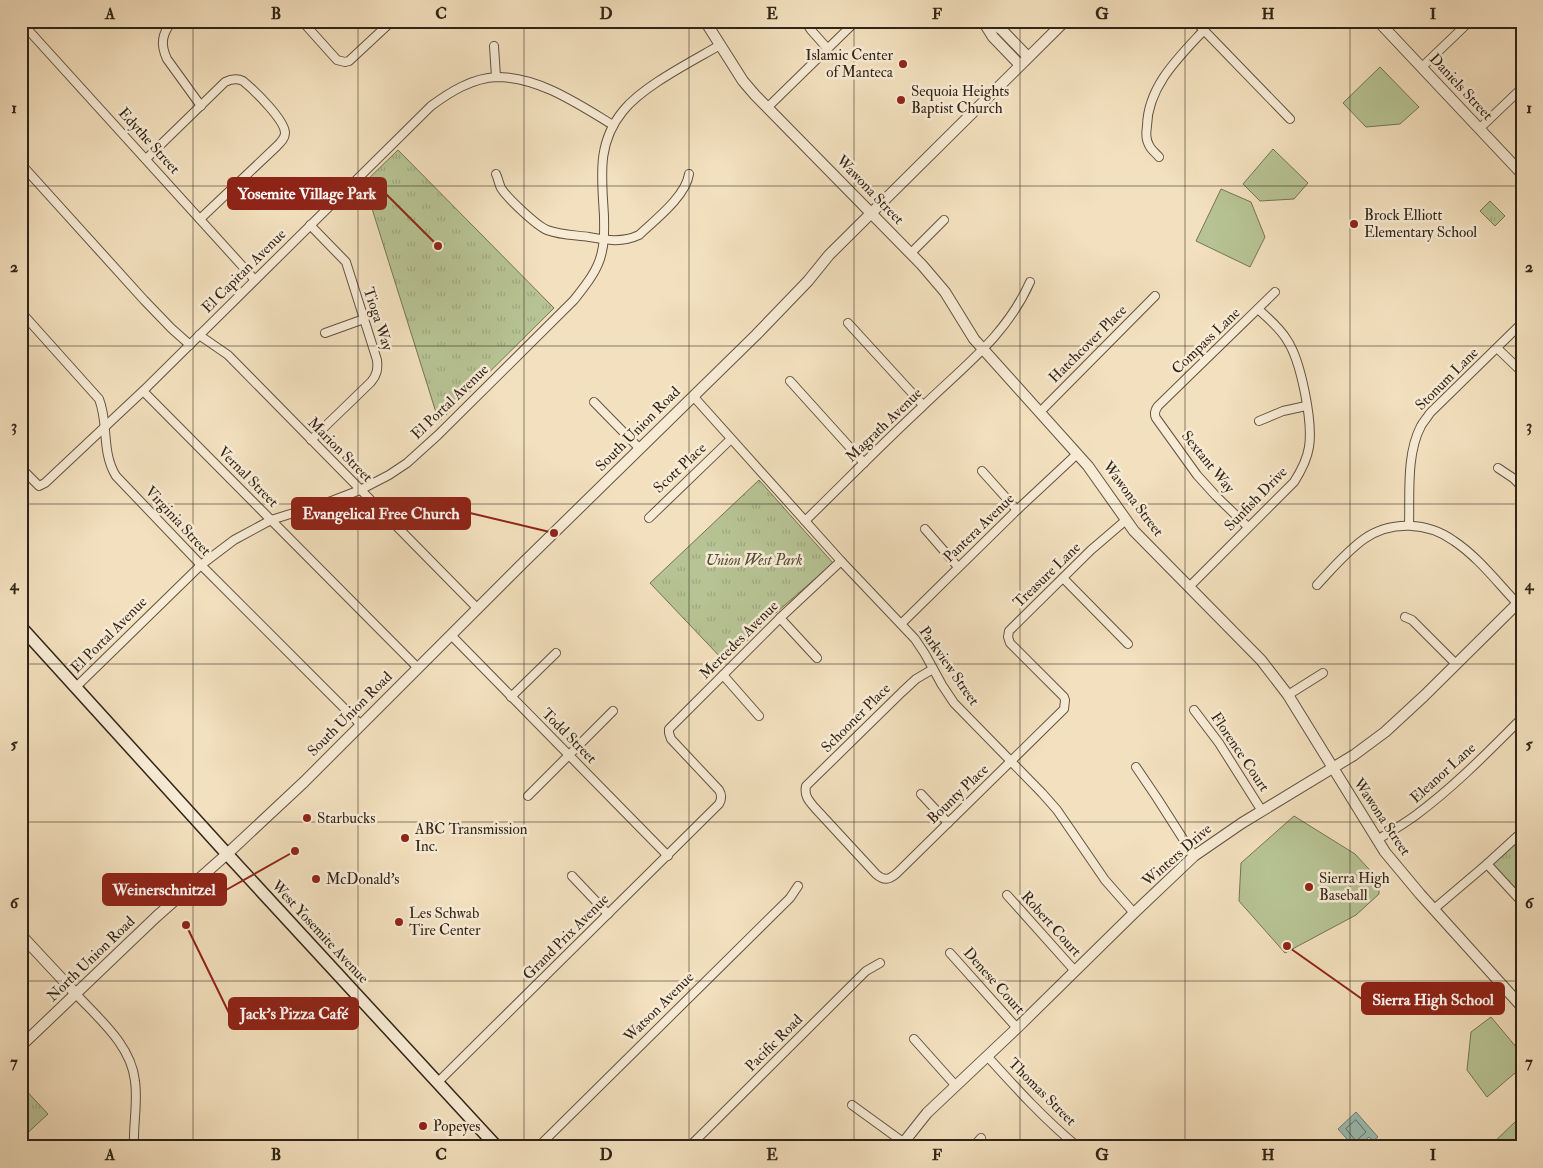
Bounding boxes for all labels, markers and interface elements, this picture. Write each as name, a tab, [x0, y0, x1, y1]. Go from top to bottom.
text: A	[104, 4, 116, 24]
text: B	[271, 4, 281, 24]
text: C	[435, 4, 447, 24]
text: D	[599, 4, 613, 24]
text: E	[766, 4, 778, 24]
text: F	[932, 4, 942, 24]
text: G	[1095, 4, 1109, 24]
text: H	[1261, 4, 1275, 24]
text: I	[1430, 4, 1437, 24]
place label: Islamic Center of Manteca	[805, 46, 894, 82]
street label: Daniels Street	[1425, 50, 1497, 125]
marker: Islamic Center of Manteca	[897, 58, 909, 70]
place label: Sequoia Heights Baptist Church	[911, 82, 1009, 119]
marker: Sequoia Heights Baptist Church	[895, 94, 907, 106]
text: 1	[11, 98, 17, 118]
text: 1	[1526, 98, 1532, 118]
street label: Edythe Street	[114, 104, 184, 178]
street label: Wawona Street	[831, 150, 908, 229]
callout: Yosemite Village Park	[228, 178, 386, 209]
text: Yosemite Village Park	[237, 184, 377, 205]
place label: Brock Elliott Elementary School	[1364, 206, 1477, 242]
marker: Brock Elliott Elementary School	[1348, 218, 1360, 230]
street label: El Capitan Avenue	[198, 225, 291, 318]
text: 2	[10, 257, 18, 277]
text: 2	[1525, 257, 1533, 277]
street label: Tioga Way	[359, 285, 397, 353]
street label: Hatchcover Place	[1045, 301, 1131, 387]
street label: Compass Lane	[1168, 304, 1245, 379]
street label: Stonum Lane	[1411, 343, 1483, 415]
street label: El Portal Avenue	[407, 360, 493, 444]
street label: South Union Road	[592, 382, 685, 475]
street label: Magrath Avenue	[842, 384, 926, 466]
street label: Marion Street	[303, 413, 377, 487]
text: 3	[11, 416, 17, 436]
text: 3	[1526, 416, 1532, 436]
street label: Sextant Way	[1177, 427, 1239, 497]
street label: Scott Place	[650, 439, 710, 497]
street label: Vernal Street	[214, 443, 282, 511]
street label: Wawona Street	[1098, 457, 1168, 541]
street label: Sunfish Drive	[1221, 463, 1291, 535]
street label: Virginia Street	[141, 482, 215, 560]
street label: Pantera Avenue	[939, 489, 1019, 567]
callout: Evangelical Free Church	[292, 498, 470, 529]
text: Evangelical Free Church	[302, 504, 460, 525]
street label: Treasure Lane	[1009, 538, 1085, 612]
park label: Union West Park	[705, 551, 803, 570]
text: 4	[9, 575, 20, 595]
text: 4	[1524, 575, 1535, 595]
street label: El Portal Avenue	[67, 593, 151, 677]
street label: Mercedes Avenue	[696, 597, 782, 683]
street label: Parkview Street	[915, 623, 983, 709]
street label: South Union Road	[304, 667, 397, 760]
street label: Schooner Place	[817, 679, 895, 757]
street label: Todd Street	[537, 704, 601, 768]
street label: Florence Court	[1206, 709, 1274, 795]
text: 5	[10, 734, 18, 754]
text: 5	[1525, 734, 1533, 754]
street label: Eleanor Lane	[1406, 739, 1480, 807]
street label: Bounty Place	[923, 760, 993, 828]
street label: Wawona Street	[1349, 774, 1415, 860]
place label: Starbucks	[317, 809, 375, 828]
marker: Starbucks	[301, 812, 313, 824]
place label: ABC Transmission Inc.	[414, 820, 528, 856]
street label: Winters Drive	[1137, 820, 1216, 891]
marker: ABC Transmission Inc.	[399, 832, 411, 844]
place label: Sierra High Baseball	[1319, 869, 1390, 905]
place label: McDonald's	[326, 870, 399, 889]
marker: McDonald's	[310, 873, 322, 885]
callout: Weinerschnitzel	[103, 874, 226, 905]
street label: West Yosemite Avenue	[267, 876, 373, 988]
text: Weinerschnitzel	[111, 880, 216, 900]
marker: Sierra High Baseball	[1303, 881, 1315, 893]
street label: Robert Court	[1017, 887, 1085, 961]
street label: Grand Prix Avenue	[519, 890, 613, 984]
text: 6	[10, 893, 20, 913]
text: 6	[1525, 893, 1535, 913]
place label: Les Schwab Tire Center	[409, 904, 481, 940]
street label: North Union Road	[43, 912, 139, 1006]
marker: Les Schwab Tire Center	[393, 916, 405, 928]
street label: Denese Court	[959, 944, 1029, 1018]
street label: Watson Avenue	[619, 968, 698, 1047]
callout: Sierra High School	[1362, 983, 1504, 1014]
text: Sierra High School	[1372, 990, 1495, 1011]
callout: Jack's Pizza Café	[229, 998, 358, 1029]
text: Jack's Pizza Café	[239, 1004, 350, 1025]
street label: Pacific Road	[741, 1010, 807, 1076]
text: 7	[10, 1052, 18, 1072]
text: 7	[1525, 1052, 1533, 1072]
street label: Thomas Street	[1004, 1054, 1080, 1130]
place label: Popeyes	[433, 1117, 480, 1137]
marker: Popeyes	[417, 1120, 429, 1132]
text: A	[104, 1145, 116, 1165]
text: B	[271, 1145, 281, 1165]
text: C	[435, 1145, 447, 1165]
text: D	[599, 1145, 613, 1165]
text: E	[766, 1145, 778, 1165]
text: F	[932, 1145, 942, 1165]
text: G	[1095, 1145, 1109, 1165]
text: H	[1261, 1145, 1275, 1165]
text: I	[1430, 1145, 1437, 1165]

